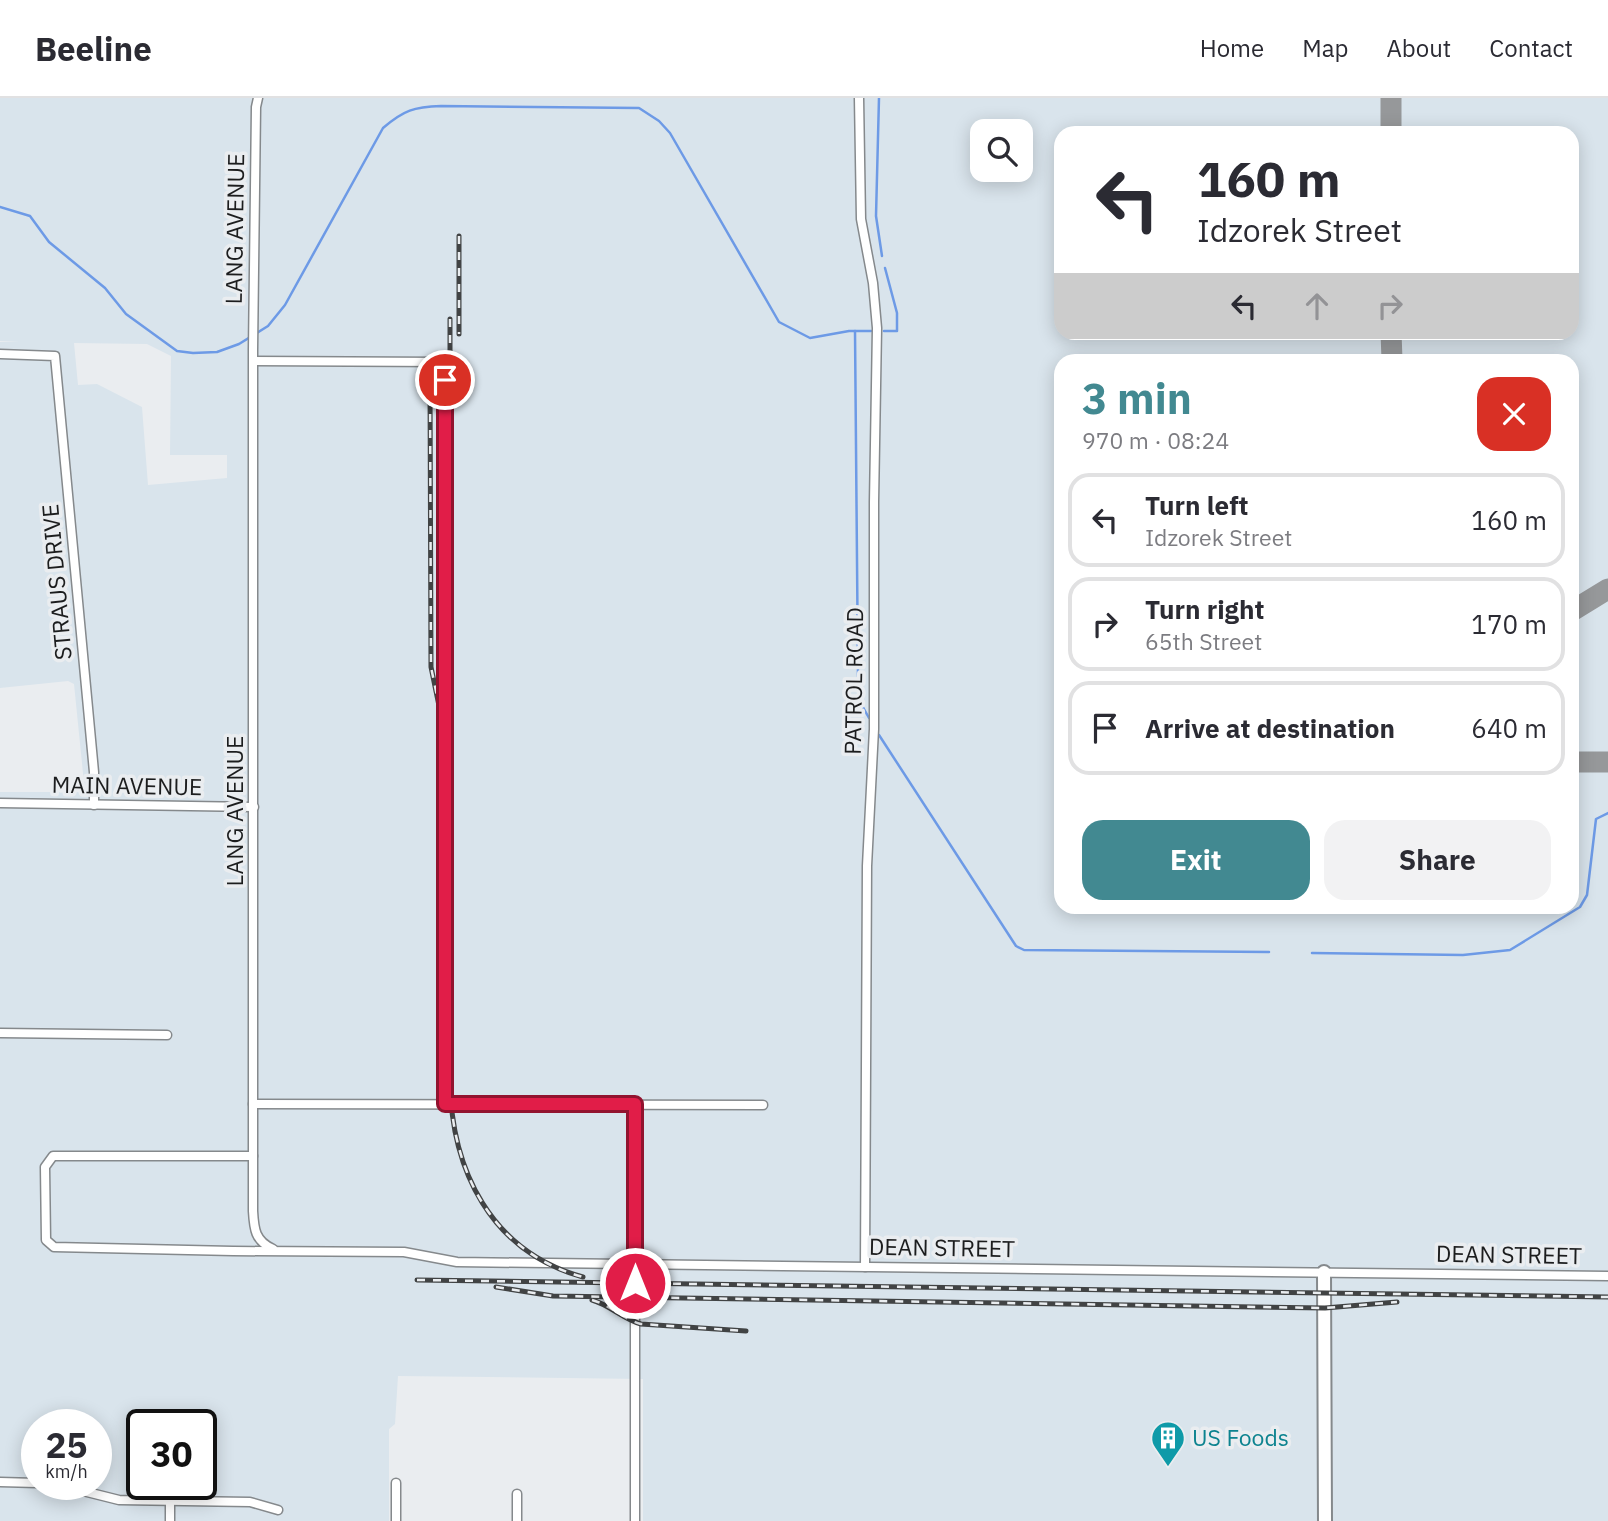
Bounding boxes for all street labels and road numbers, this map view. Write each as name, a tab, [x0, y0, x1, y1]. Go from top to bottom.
street label: LANG AVENUE	[218, 153, 250, 305]
street label: STRAUS DRIVE	[34, 503, 78, 661]
street label: PATROL ROAD	[837, 607, 869, 755]
street label: LANG AVENUE	[219, 736, 249, 886]
street label: MAIN AVENUE	[51, 769, 203, 801]
street label: DEAN STREET	[869, 1231, 1015, 1263]
street label: DEAN STREET	[1436, 1238, 1582, 1270]

